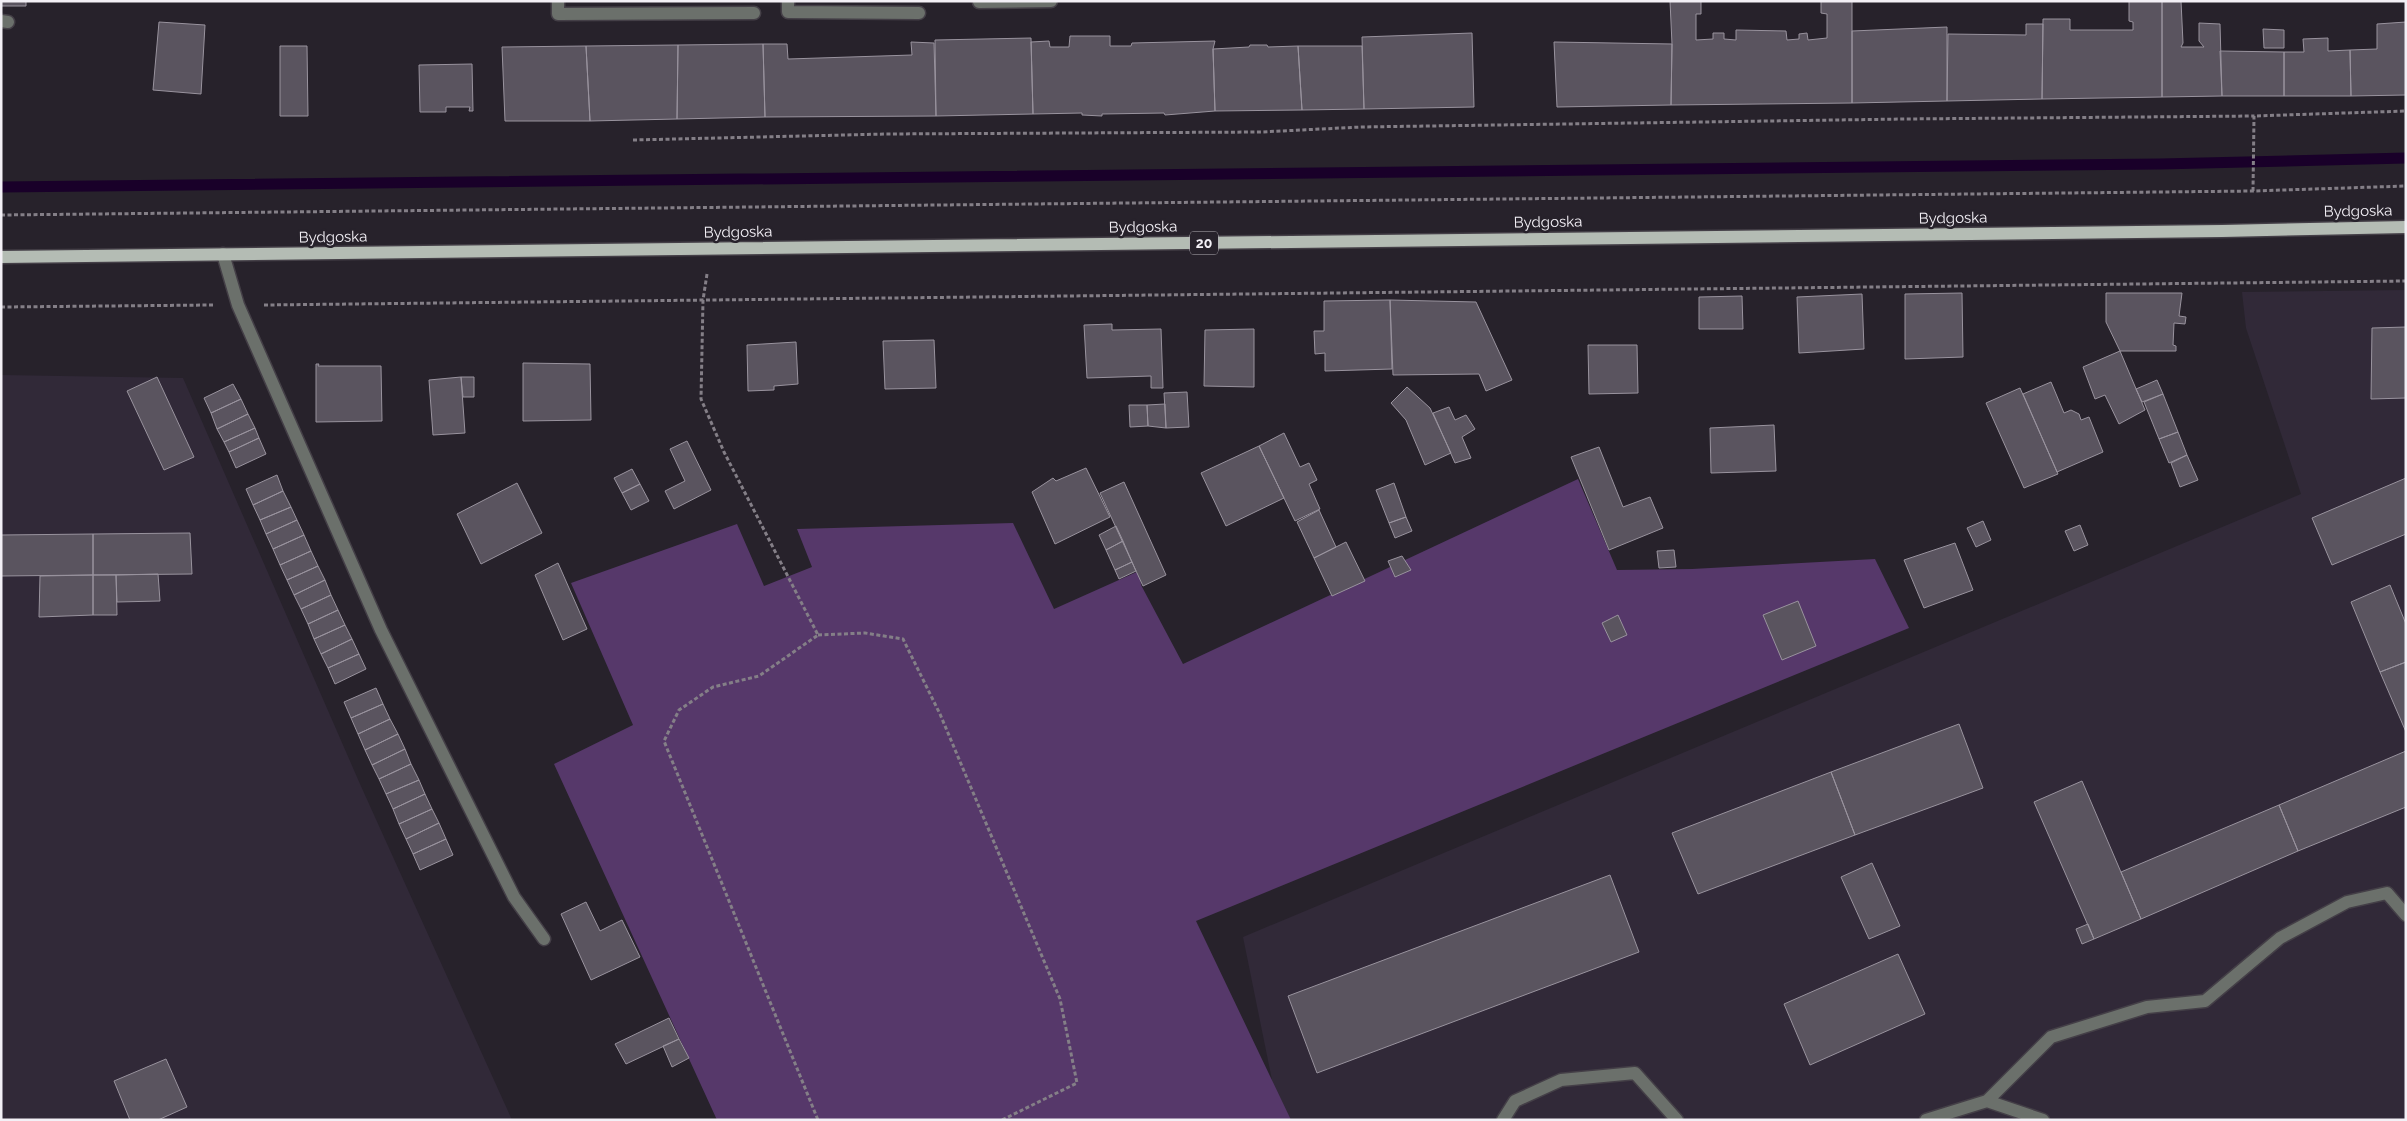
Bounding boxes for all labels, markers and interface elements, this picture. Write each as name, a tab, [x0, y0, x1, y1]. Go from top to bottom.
street label: Bydgoska	[2324, 201, 2392, 221]
street label: Bydgoska	[1919, 208, 1987, 228]
street label: Bydgoska	[1514, 212, 1582, 232]
street label: Bydgoska	[1109, 217, 1177, 237]
street label: Bydgoska	[704, 222, 772, 242]
street label: Bydgoska	[299, 227, 367, 247]
road number: 20	[1190, 232, 1218, 254]

